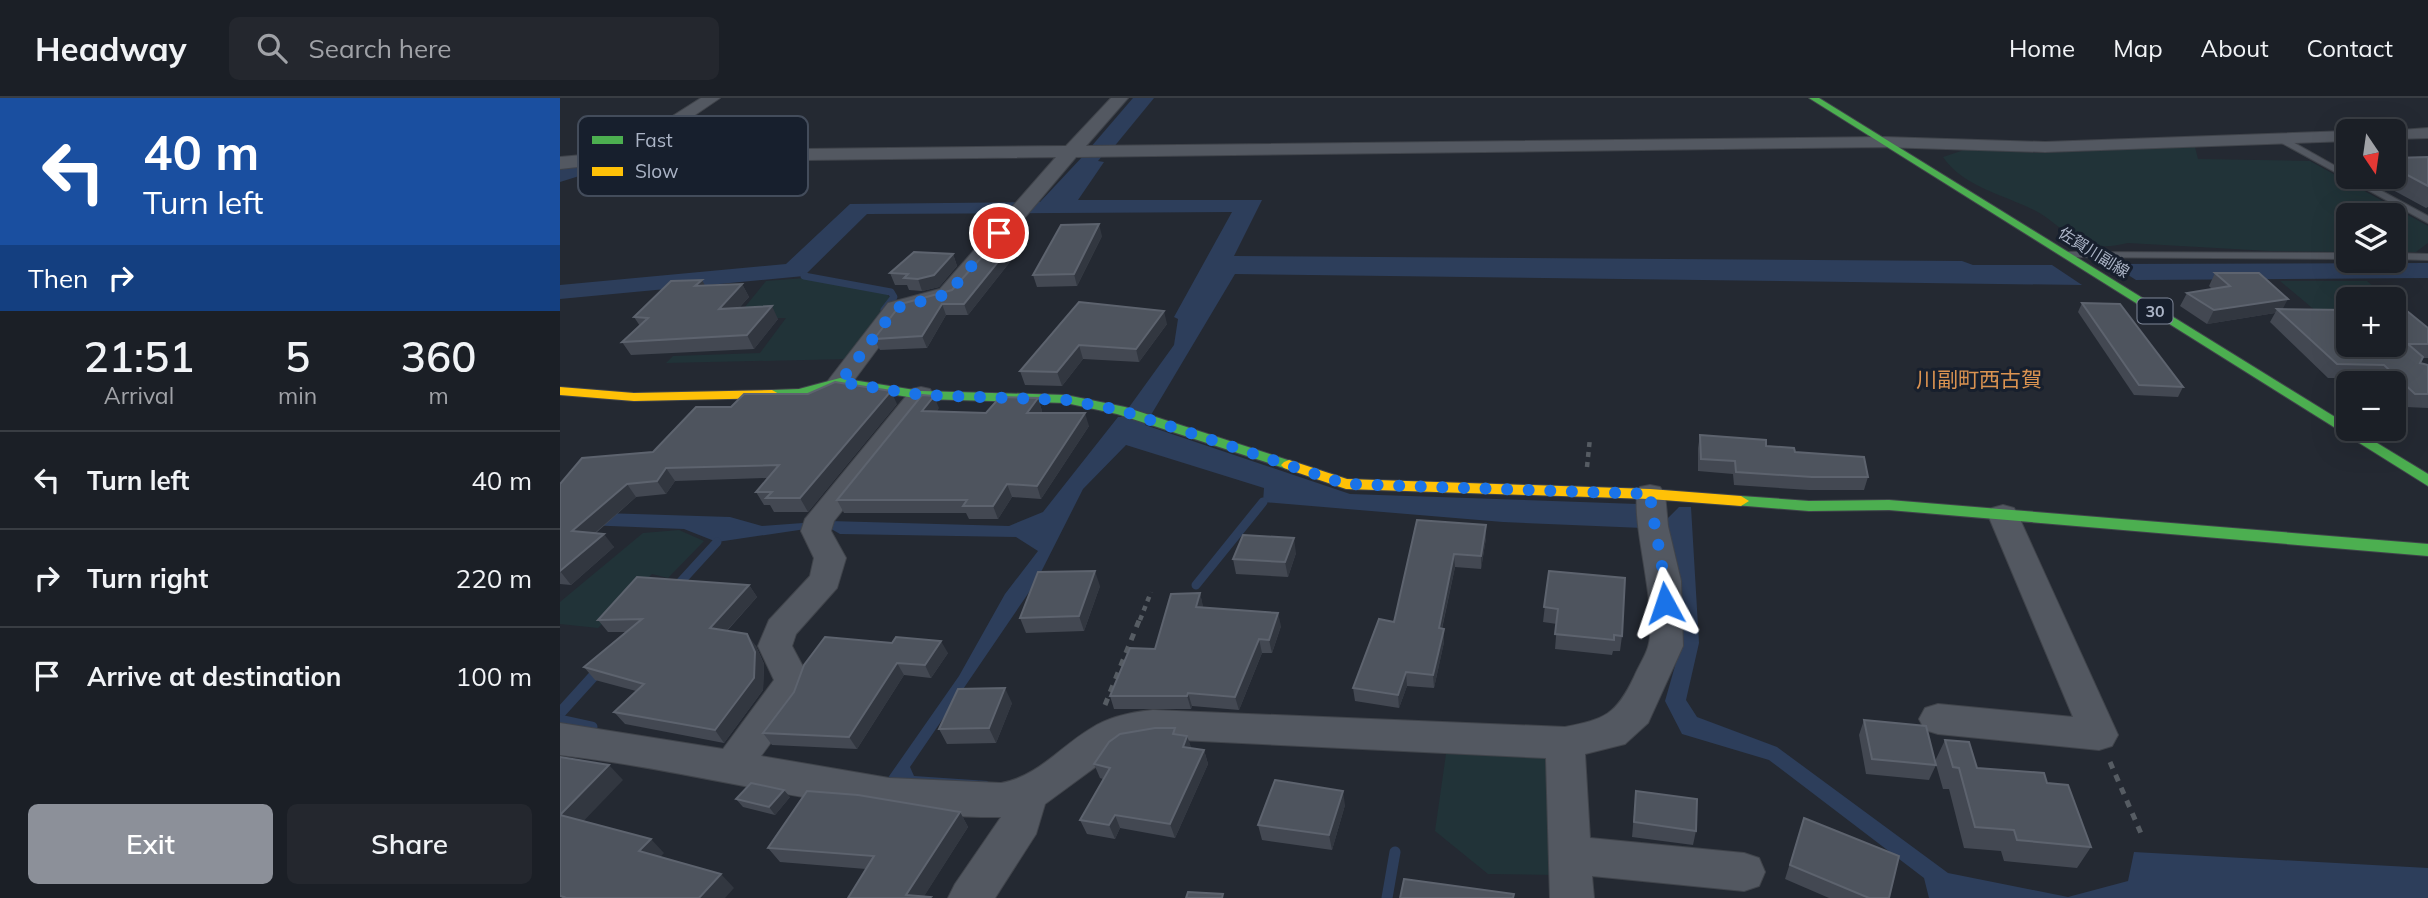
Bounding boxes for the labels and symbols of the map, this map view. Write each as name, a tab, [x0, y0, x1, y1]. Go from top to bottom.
legend	[578, 116, 808, 196]
north arrow	[2336, 119, 2406, 189]
text: Fast	[635, 128, 673, 152]
text: Slow	[635, 159, 679, 183]
pin	[969, 203, 1029, 263]
street label: 佐賀川副線	[2055, 222, 2133, 282]
road number: 30	[2138, 298, 2172, 324]
district label: 川副町西古賀	[1916, 366, 2042, 392]
position arrow	[1628, 566, 1702, 640]

